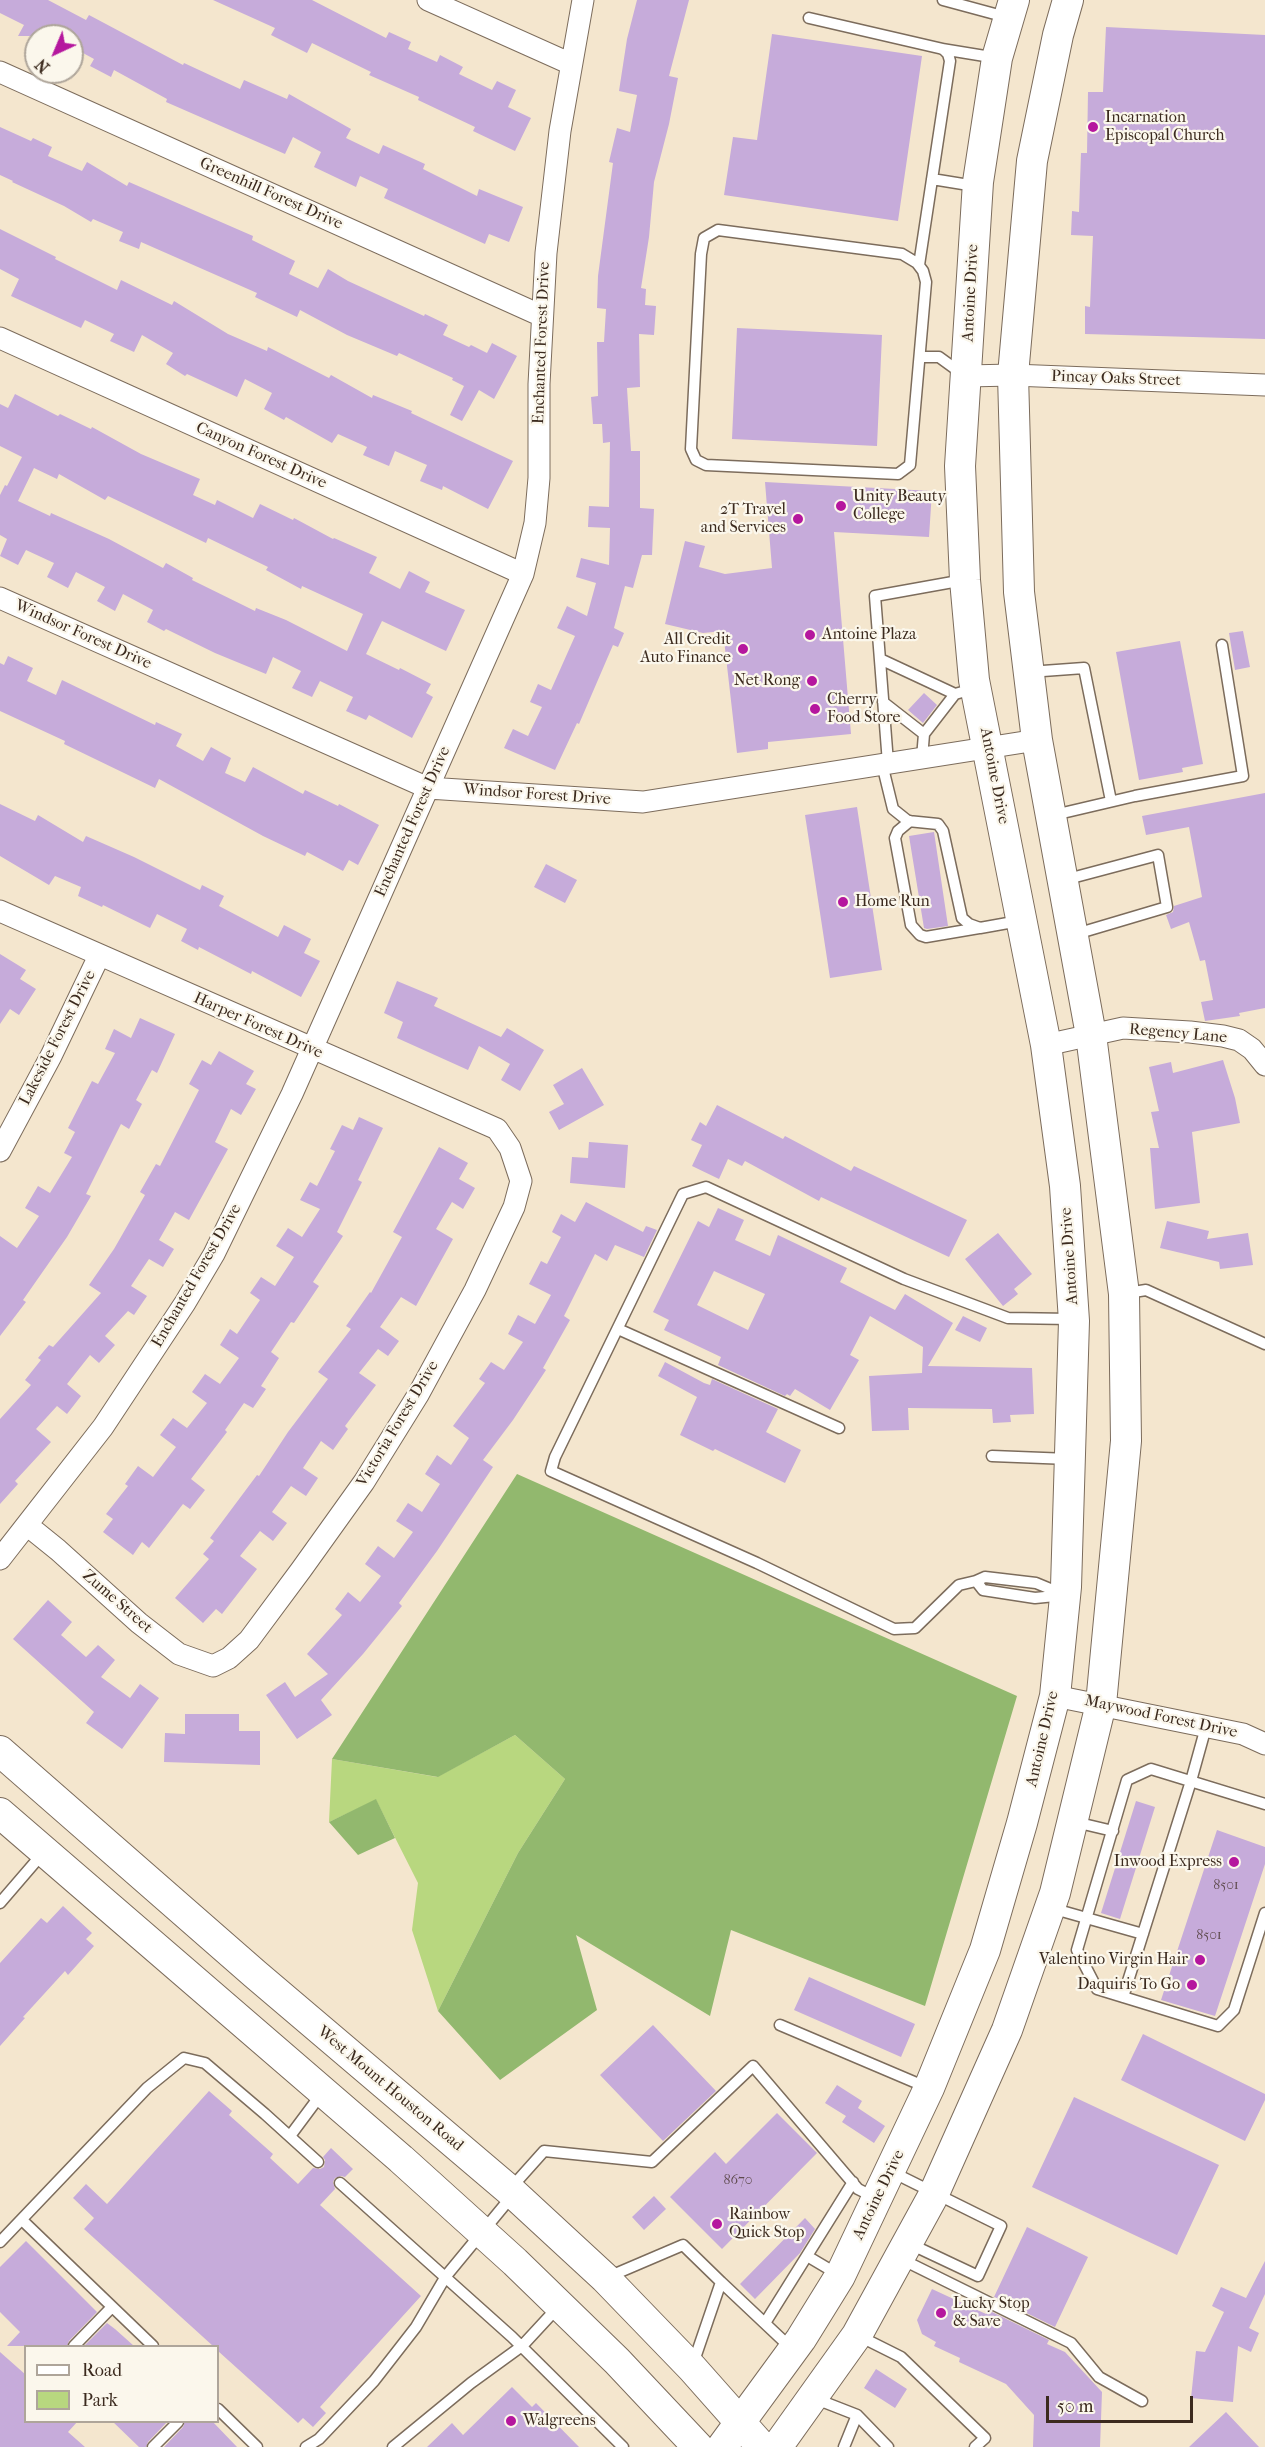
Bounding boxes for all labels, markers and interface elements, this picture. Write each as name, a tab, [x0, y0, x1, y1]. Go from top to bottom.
north arrow	[24, 24, 84, 84]
text: N	[32, 55, 54, 77]
place label: Incarnation Episcopal Church	[1105, 108, 1224, 146]
marker: Incarnation Episcopal Church	[1086, 120, 1100, 134]
street label: Greenhill Forest Drive	[197, 154, 345, 234]
street label: Antoine Drive	[959, 244, 983, 342]
street label: Enchanted Forest Drive	[530, 261, 554, 425]
street label: Pincay Oaks Street	[1051, 367, 1181, 391]
street label: Canyon Forest Drive	[193, 419, 329, 493]
place label: Unity Beauty College	[853, 487, 946, 525]
marker: Unity Beauty College	[834, 499, 848, 513]
place label: 2T Travel and Services	[701, 500, 786, 538]
marker: 2T Travel and Services	[791, 512, 805, 526]
street label: Windsor Forest Drive	[12, 596, 154, 674]
place label: Antoine Plaza	[822, 625, 916, 645]
marker: Antoine Plaza	[803, 628, 817, 642]
place label: All Credit Auto Finance	[640, 630, 731, 668]
marker: All Credit Auto Finance	[736, 642, 750, 656]
place label: Net Rong	[734, 671, 800, 691]
marker: Net Rong	[805, 674, 819, 688]
place label: Cherry Food Store	[827, 690, 900, 728]
marker: Cherry Food Store	[808, 702, 822, 716]
street label: Antoine Drive	[975, 726, 1013, 826]
street label: Enchanted Forest Drive	[371, 744, 455, 900]
street label: Windsor Forest Drive	[463, 780, 611, 810]
place label: Home Run	[855, 892, 930, 912]
marker: Home Run	[836, 895, 850, 909]
street label: Lakeside Forest Drive	[16, 967, 100, 1109]
street label: Harper Forest Drive	[190, 989, 326, 1063]
street label: Regency Lane	[1128, 1020, 1228, 1048]
street label: Enchanted Forest Drive	[148, 1201, 246, 1351]
street label: Antoine Drive	[1057, 1207, 1083, 1305]
street label: Victoria Forest Drive	[353, 1358, 443, 1490]
street label: Zume Street	[78, 1566, 156, 1638]
street label: Antoine Drive	[1023, 1689, 1063, 1789]
street label: Maywood Forest Drive	[1083, 1691, 1239, 1743]
place label: Inwood Express	[1114, 1852, 1222, 1872]
marker: Inwood Express	[1227, 1855, 1241, 1869]
house number: 8501	[1213, 1878, 1239, 1894]
house number: 8501	[1196, 1928, 1222, 1944]
place label: Valentino Virgin Hair	[1039, 1950, 1188, 1970]
marker: Valentino Virgin Hair	[1193, 1953, 1207, 1967]
place label: Daquiris To Go	[1077, 1975, 1180, 1995]
marker: Daquiris To Go	[1185, 1978, 1199, 1992]
street label: West Mount Houston Road	[313, 2022, 467, 2156]
street label: Antoine Drive	[849, 2147, 909, 2243]
house number: 8670	[724, 2173, 752, 2189]
place label: Rainbow Quick Stop	[729, 2205, 804, 2243]
marker: Rainbow Quick Stop	[710, 2217, 724, 2231]
place label: Lucky Stop & Save	[953, 2294, 1030, 2332]
marker: Lucky Stop & Save	[934, 2306, 948, 2320]
legend	[24, 2345, 219, 2423]
text: Road	[82, 2360, 122, 2381]
scale bar	[1049, 2384, 1196, 2422]
text: Park	[82, 2390, 118, 2411]
text: 50 m	[1057, 2396, 1093, 2417]
place label: Walgreens	[523, 2411, 596, 2431]
marker: Walgreens	[504, 2414, 518, 2428]

